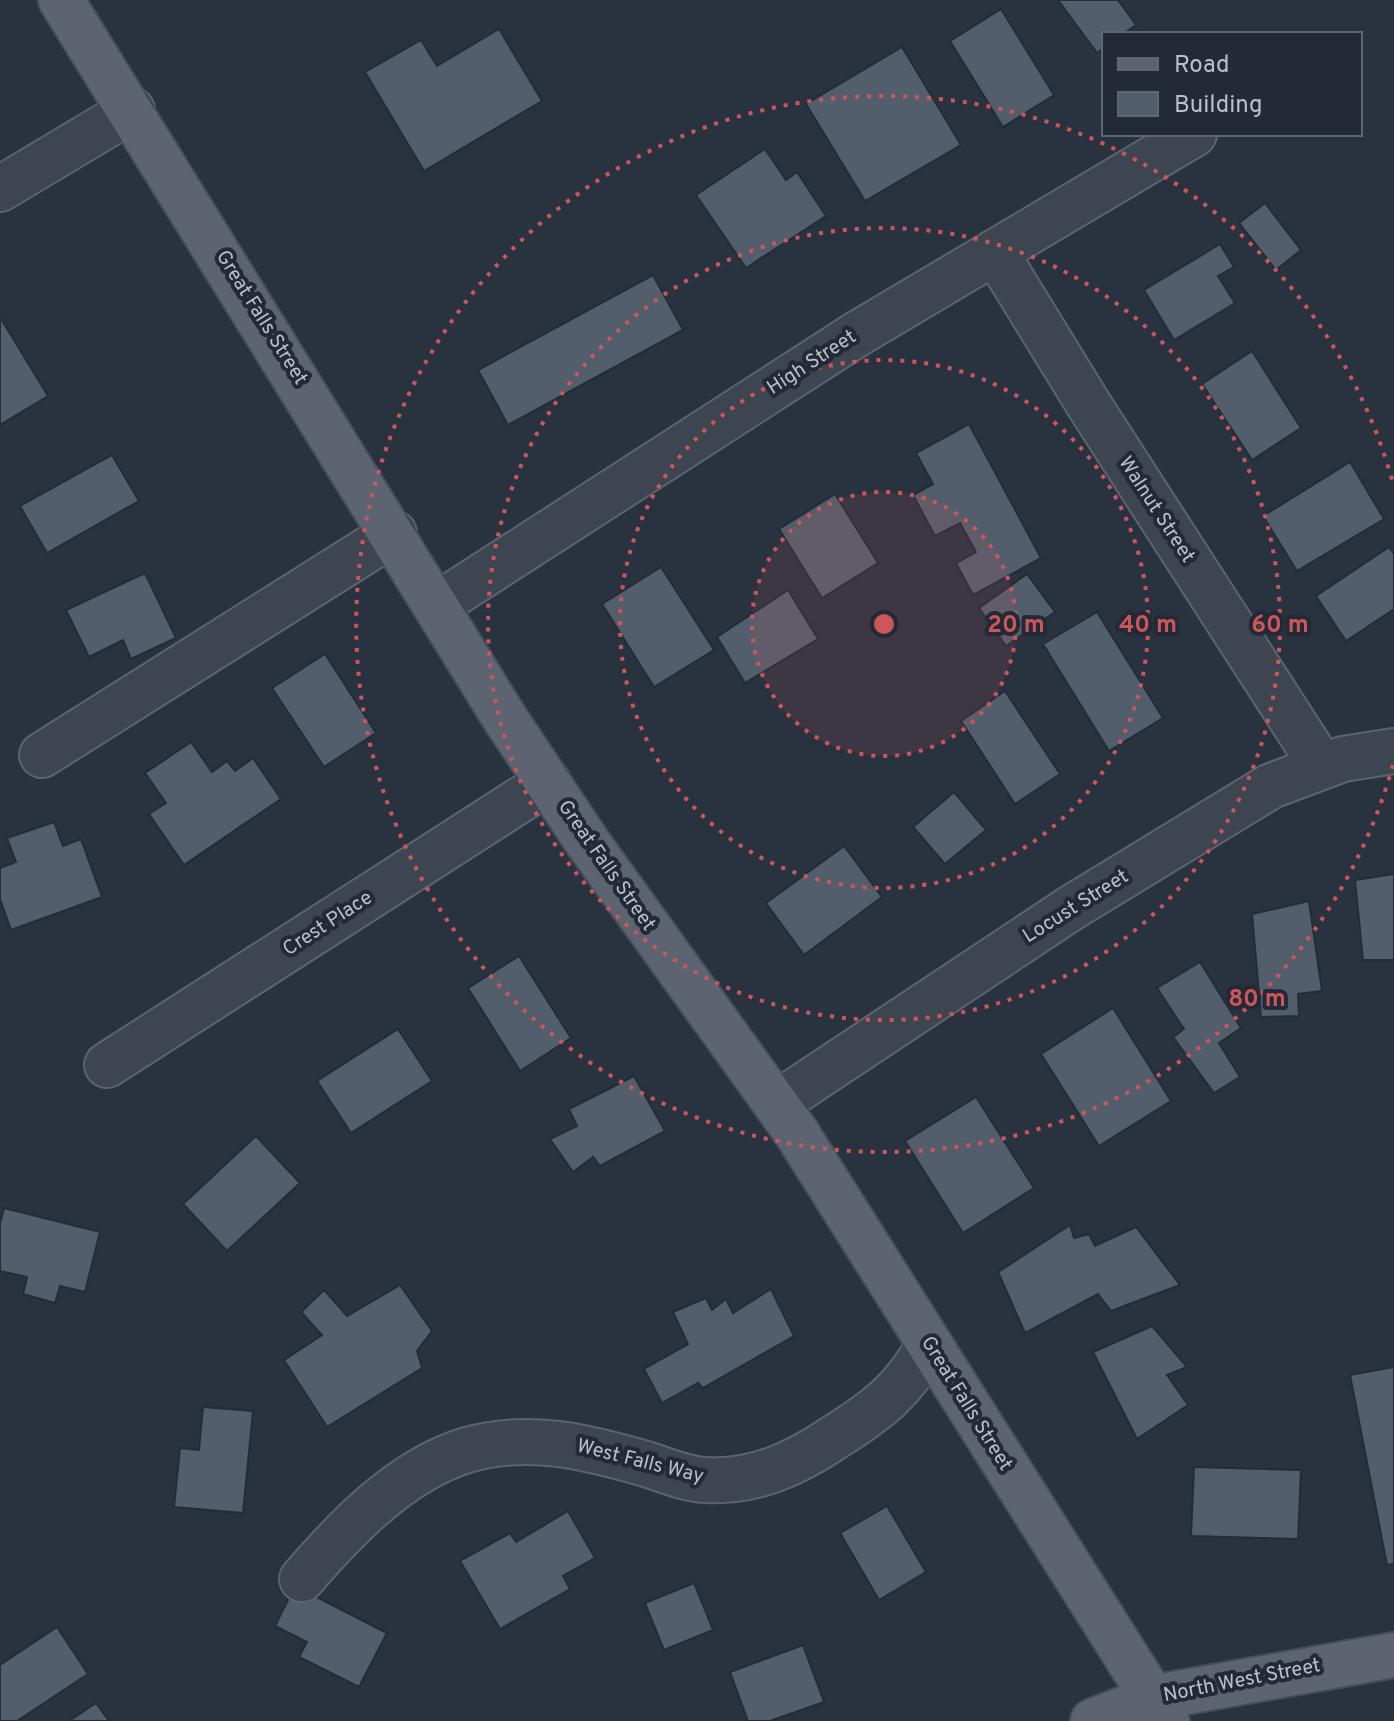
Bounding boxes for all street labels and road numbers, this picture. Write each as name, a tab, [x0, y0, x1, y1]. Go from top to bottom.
street label: Great Falls Street	[209, 246, 313, 390]
street label: High Street	[762, 324, 862, 402]
street label: Walnut Street	[1112, 452, 1200, 568]
street label: Great Falls Street	[551, 795, 661, 937]
street label: Locust Street	[1018, 864, 1134, 950]
street label: Crest Place	[278, 885, 378, 963]
street label: Great Falls Street	[914, 1332, 1018, 1476]
street label: West Falls Way	[574, 1434, 706, 1490]
street label: North West Street	[1161, 1653, 1323, 1709]

